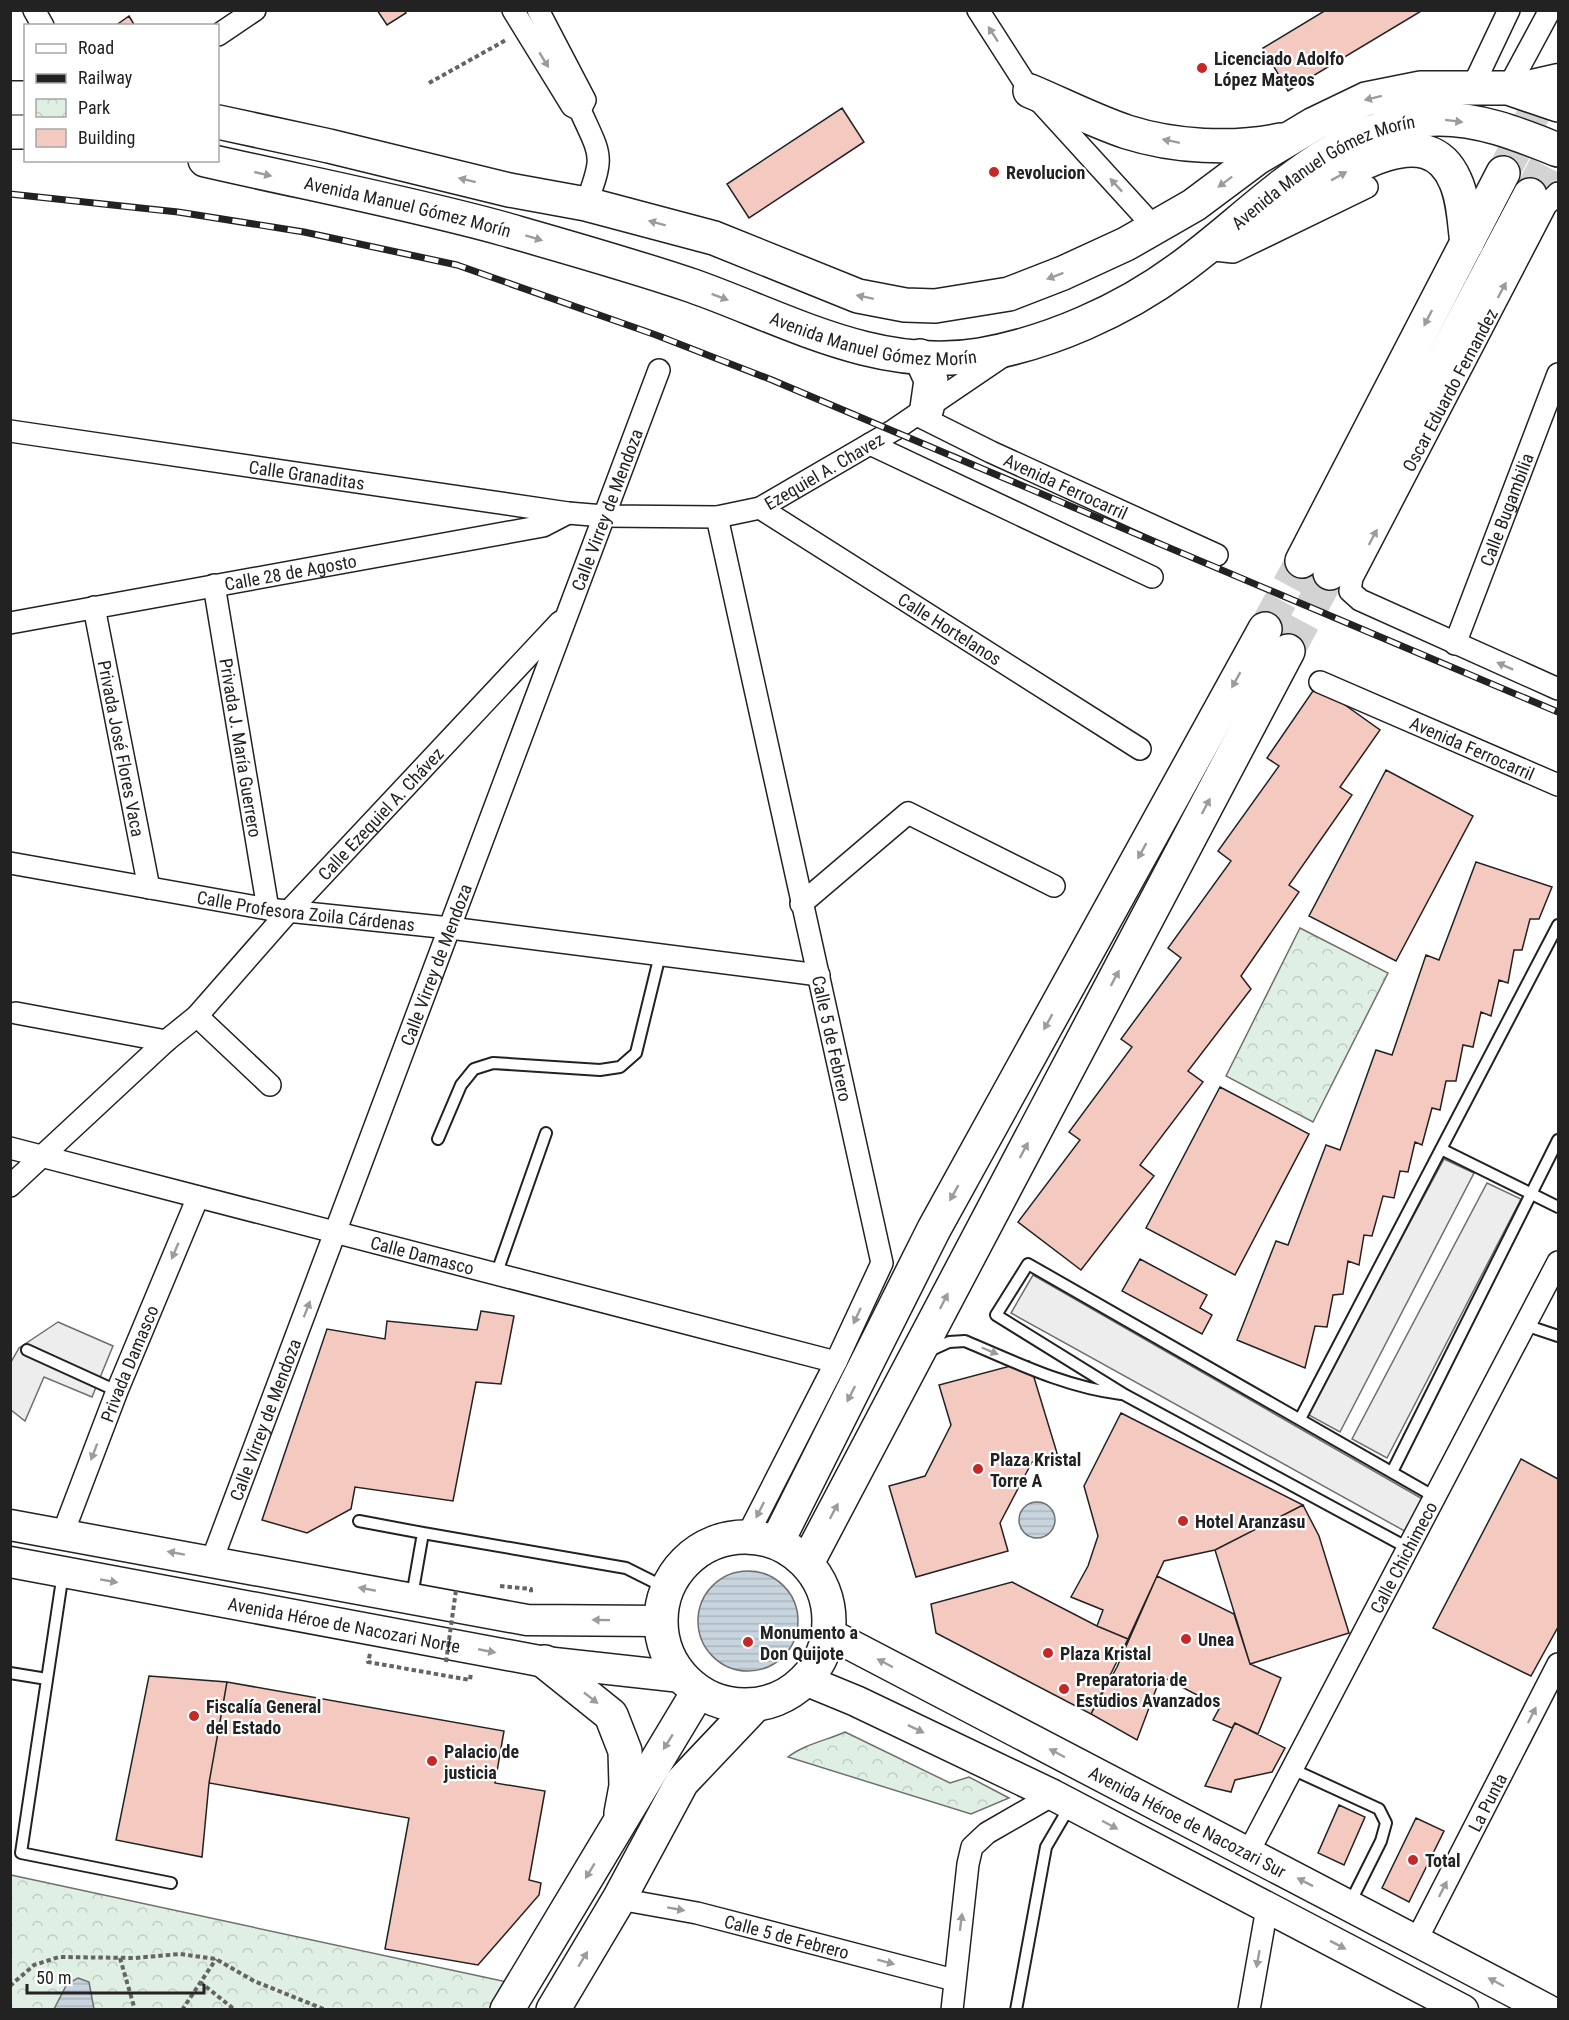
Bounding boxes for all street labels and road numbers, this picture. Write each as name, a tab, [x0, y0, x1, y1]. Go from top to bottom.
street label: Avenida Manuel Gómez Morín	[1227, 110, 1416, 233]
street label: Avenida Manuel Gómez Morín	[303, 172, 514, 241]
street label: Oscar Eduardo Fernandez	[1398, 305, 1502, 475]
street label: Avenida Manuel Gómez Morín	[767, 307, 978, 369]
street label: Calle Virrey de Mendoza	[567, 426, 647, 594]
street label: Ezequiel A. Chavez	[761, 428, 887, 514]
street label: Avenida Ferrocarril	[1001, 449, 1131, 523]
street label: Calle Bugambilia	[1475, 450, 1537, 569]
street label: Calle Granaditas	[248, 456, 366, 493]
street label: Calle 28 de Agosto	[223, 550, 358, 594]
street label: Calle Hortelanos	[894, 588, 1006, 669]
street label: Privada J. María Guerrero	[216, 657, 266, 839]
street label: Privada José Flores Vaca	[94, 658, 149, 838]
street label: Avenida Ferrocarril	[1407, 712, 1538, 784]
street label: Calle Ezequiel A. Chávez	[313, 743, 448, 884]
street label: Calle Virrey de Mendoza	[396, 881, 476, 1049]
street label: Calle Profesora Zoila Cárdenas	[195, 886, 416, 935]
street label: Calle 5 de Febrero	[808, 974, 856, 1103]
street label: Calle Damasco	[368, 1231, 477, 1278]
street label: Privada Damasco	[96, 1302, 162, 1425]
street label: Calle Virrey de Mendoza	[225, 1336, 305, 1503]
street label: Calle Chichimeco	[1365, 1498, 1441, 1617]
street label: Avenida Héroe de Nacozari Norte	[226, 1592, 462, 1656]
street label: Avenida Héroe de Nacozari Sur	[1086, 1761, 1290, 1882]
street label: La Punta	[1464, 1769, 1511, 1835]
street label: Calle 5 de Febrero	[722, 1910, 851, 1963]

